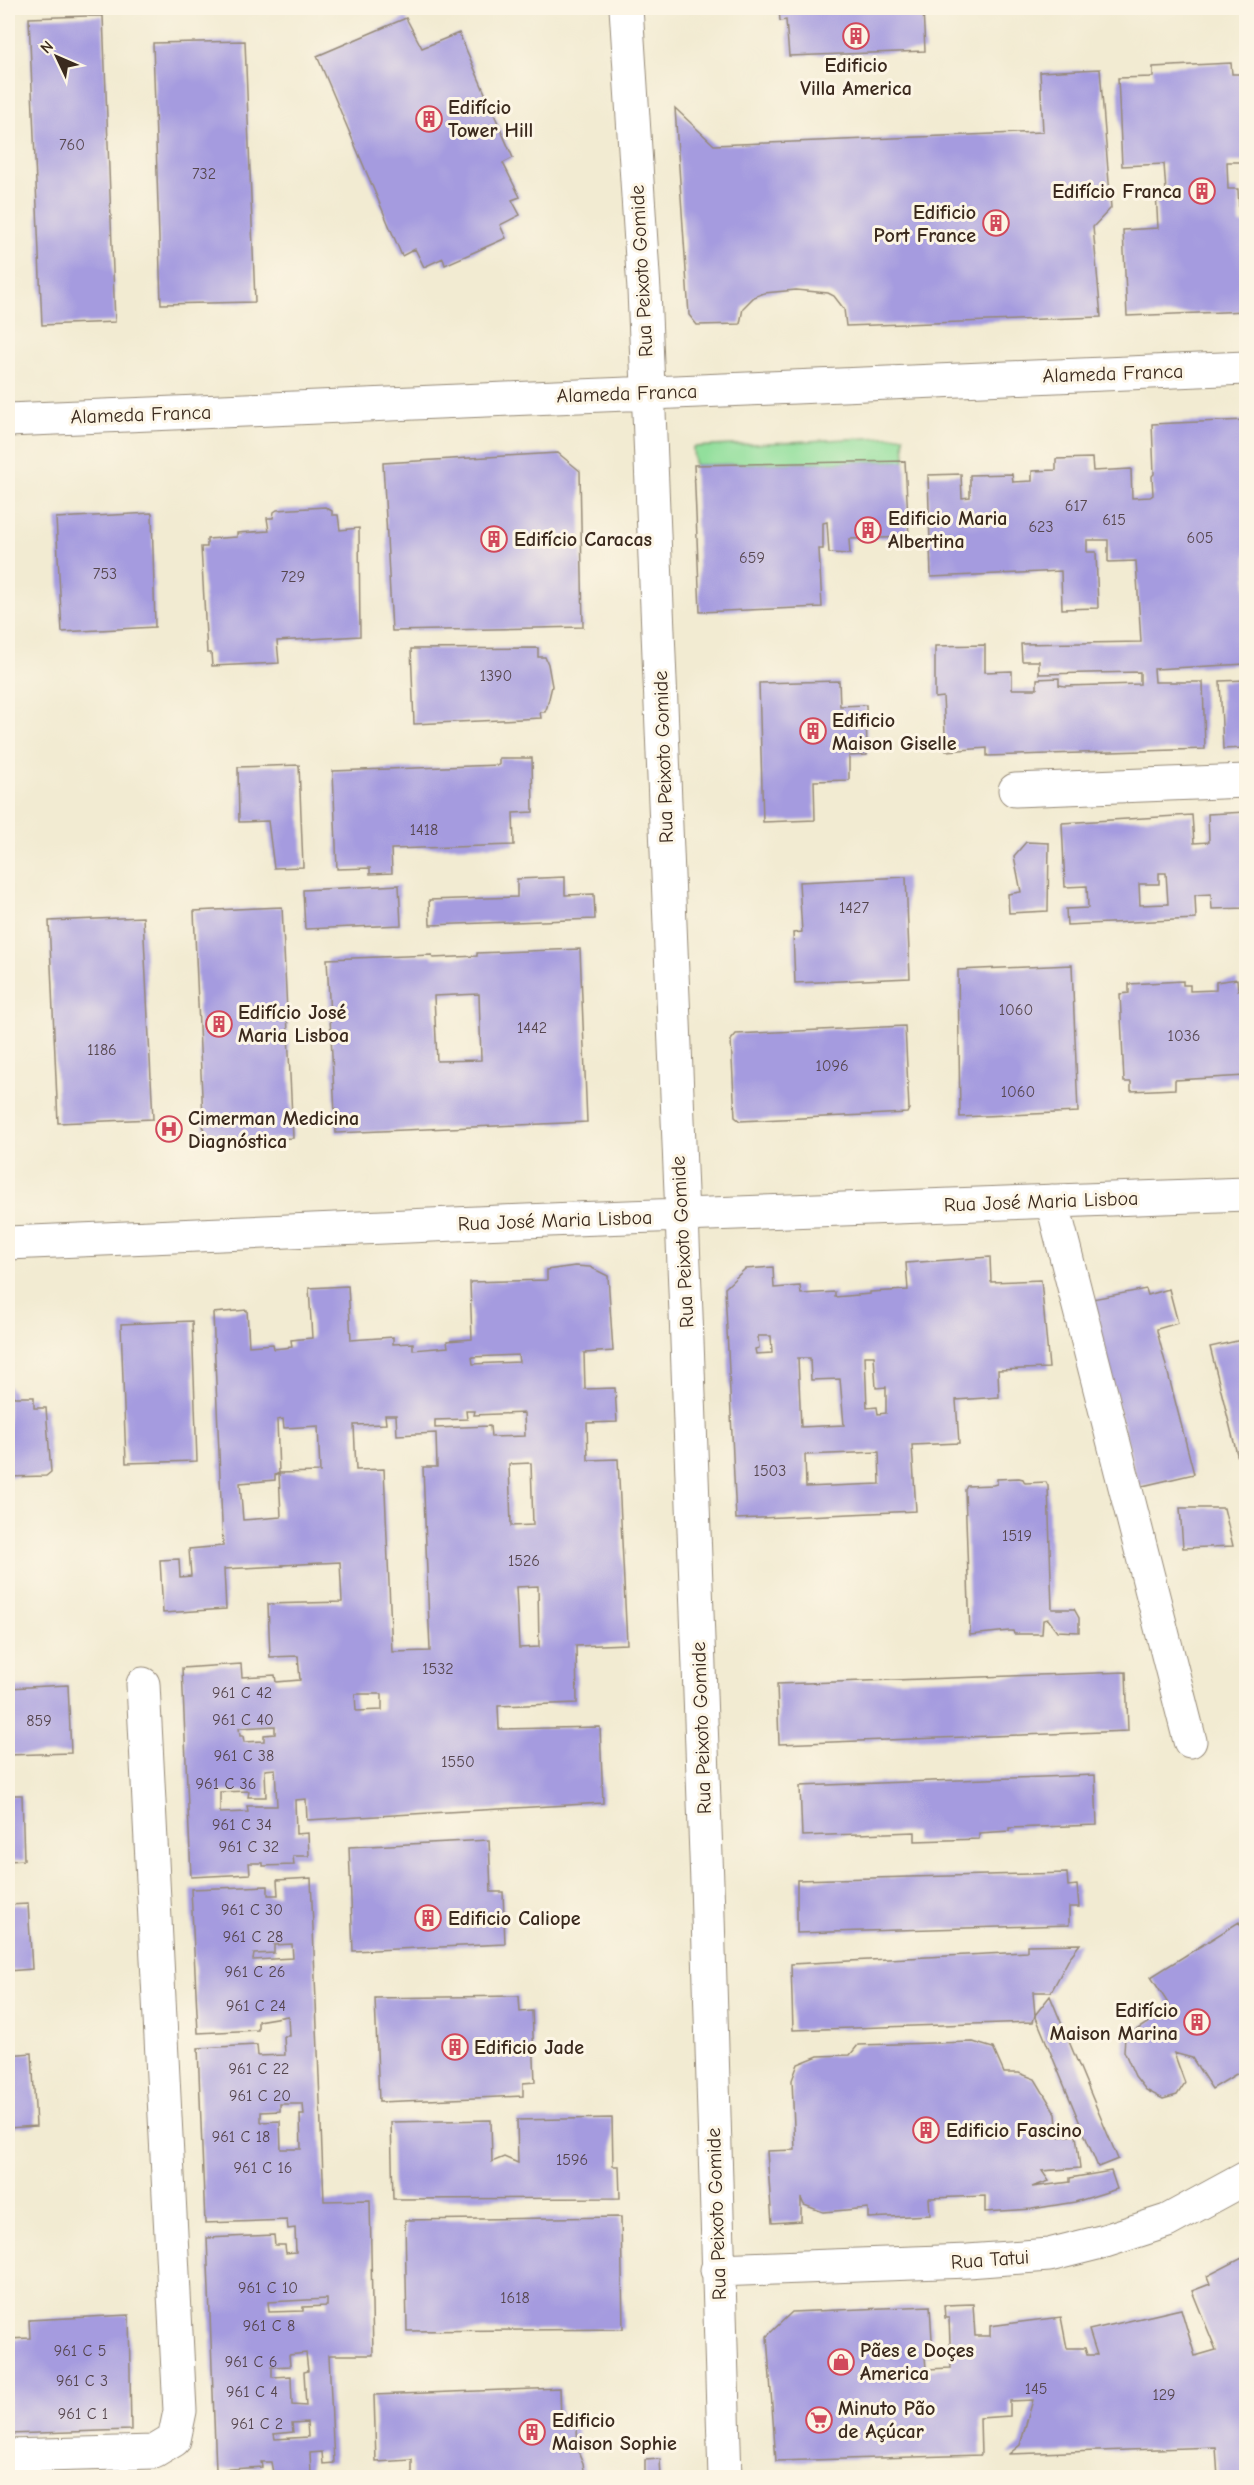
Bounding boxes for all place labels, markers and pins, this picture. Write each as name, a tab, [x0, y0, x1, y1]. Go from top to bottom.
building icon: Edificio Villa America	[841, 21, 871, 51]
place label: Edificio Villa America	[800, 54, 912, 100]
place label: Edifício Tower Hill	[448, 96, 533, 142]
building icon: Edifício Tower Hill	[414, 104, 444, 134]
building icon: Edifício Franca	[1187, 176, 1217, 206]
place label: Edifício Franca	[1052, 180, 1182, 203]
place label: Edificio Port France	[874, 201, 976, 247]
building icon: Edificio Port France	[981, 208, 1011, 238]
place label: Edificio Maria Albertina	[888, 507, 1008, 553]
building icon: Edificio Maria Albertina	[853, 515, 883, 545]
building icon: Edifício Caracas	[479, 524, 509, 554]
place label: Edifício Caracas	[514, 528, 652, 551]
place label: Edificio Maison Giselle	[832, 709, 957, 755]
building icon: Edificio Maison Giselle	[798, 716, 828, 746]
place label: Edifício José Maria Lisboa	[238, 1001, 349, 1047]
building icon: Edifício José Maria Lisboa	[204, 1009, 234, 1039]
place label: Cimerman Medicina Diagnóstica	[188, 1107, 359, 1153]
hospital icon: Cimerman Medicina Diagnóstica	[154, 1114, 184, 1144]
building icon: Edificio Caliope	[413, 1903, 443, 1933]
place label: Edificio Caliope	[448, 1907, 581, 1930]
place label: Edifício Maison Marina	[1050, 1999, 1178, 2045]
building icon: Edifício Maison Marina	[1182, 2007, 1212, 2037]
building icon: Edificio Jade	[440, 2032, 470, 2062]
place label: Edificio Jade	[474, 2036, 584, 2059]
building icon: Edificio Fascino	[911, 2115, 941, 2145]
place label: Edificio Fascino	[946, 2119, 1082, 2142]
place label: Pães e Doçes America	[860, 2339, 974, 2385]
shop icon: Pães e Doçes America	[826, 2347, 856, 2377]
place label: Minuto Pão de Açúcar	[838, 2397, 935, 2443]
supermarket icon: Minuto Pão de Açúcar	[804, 2405, 834, 2435]
place label: Edificio Maison Sophie	[552, 2409, 677, 2455]
building icon: Edificio Maison Sophie	[517, 2417, 547, 2447]

